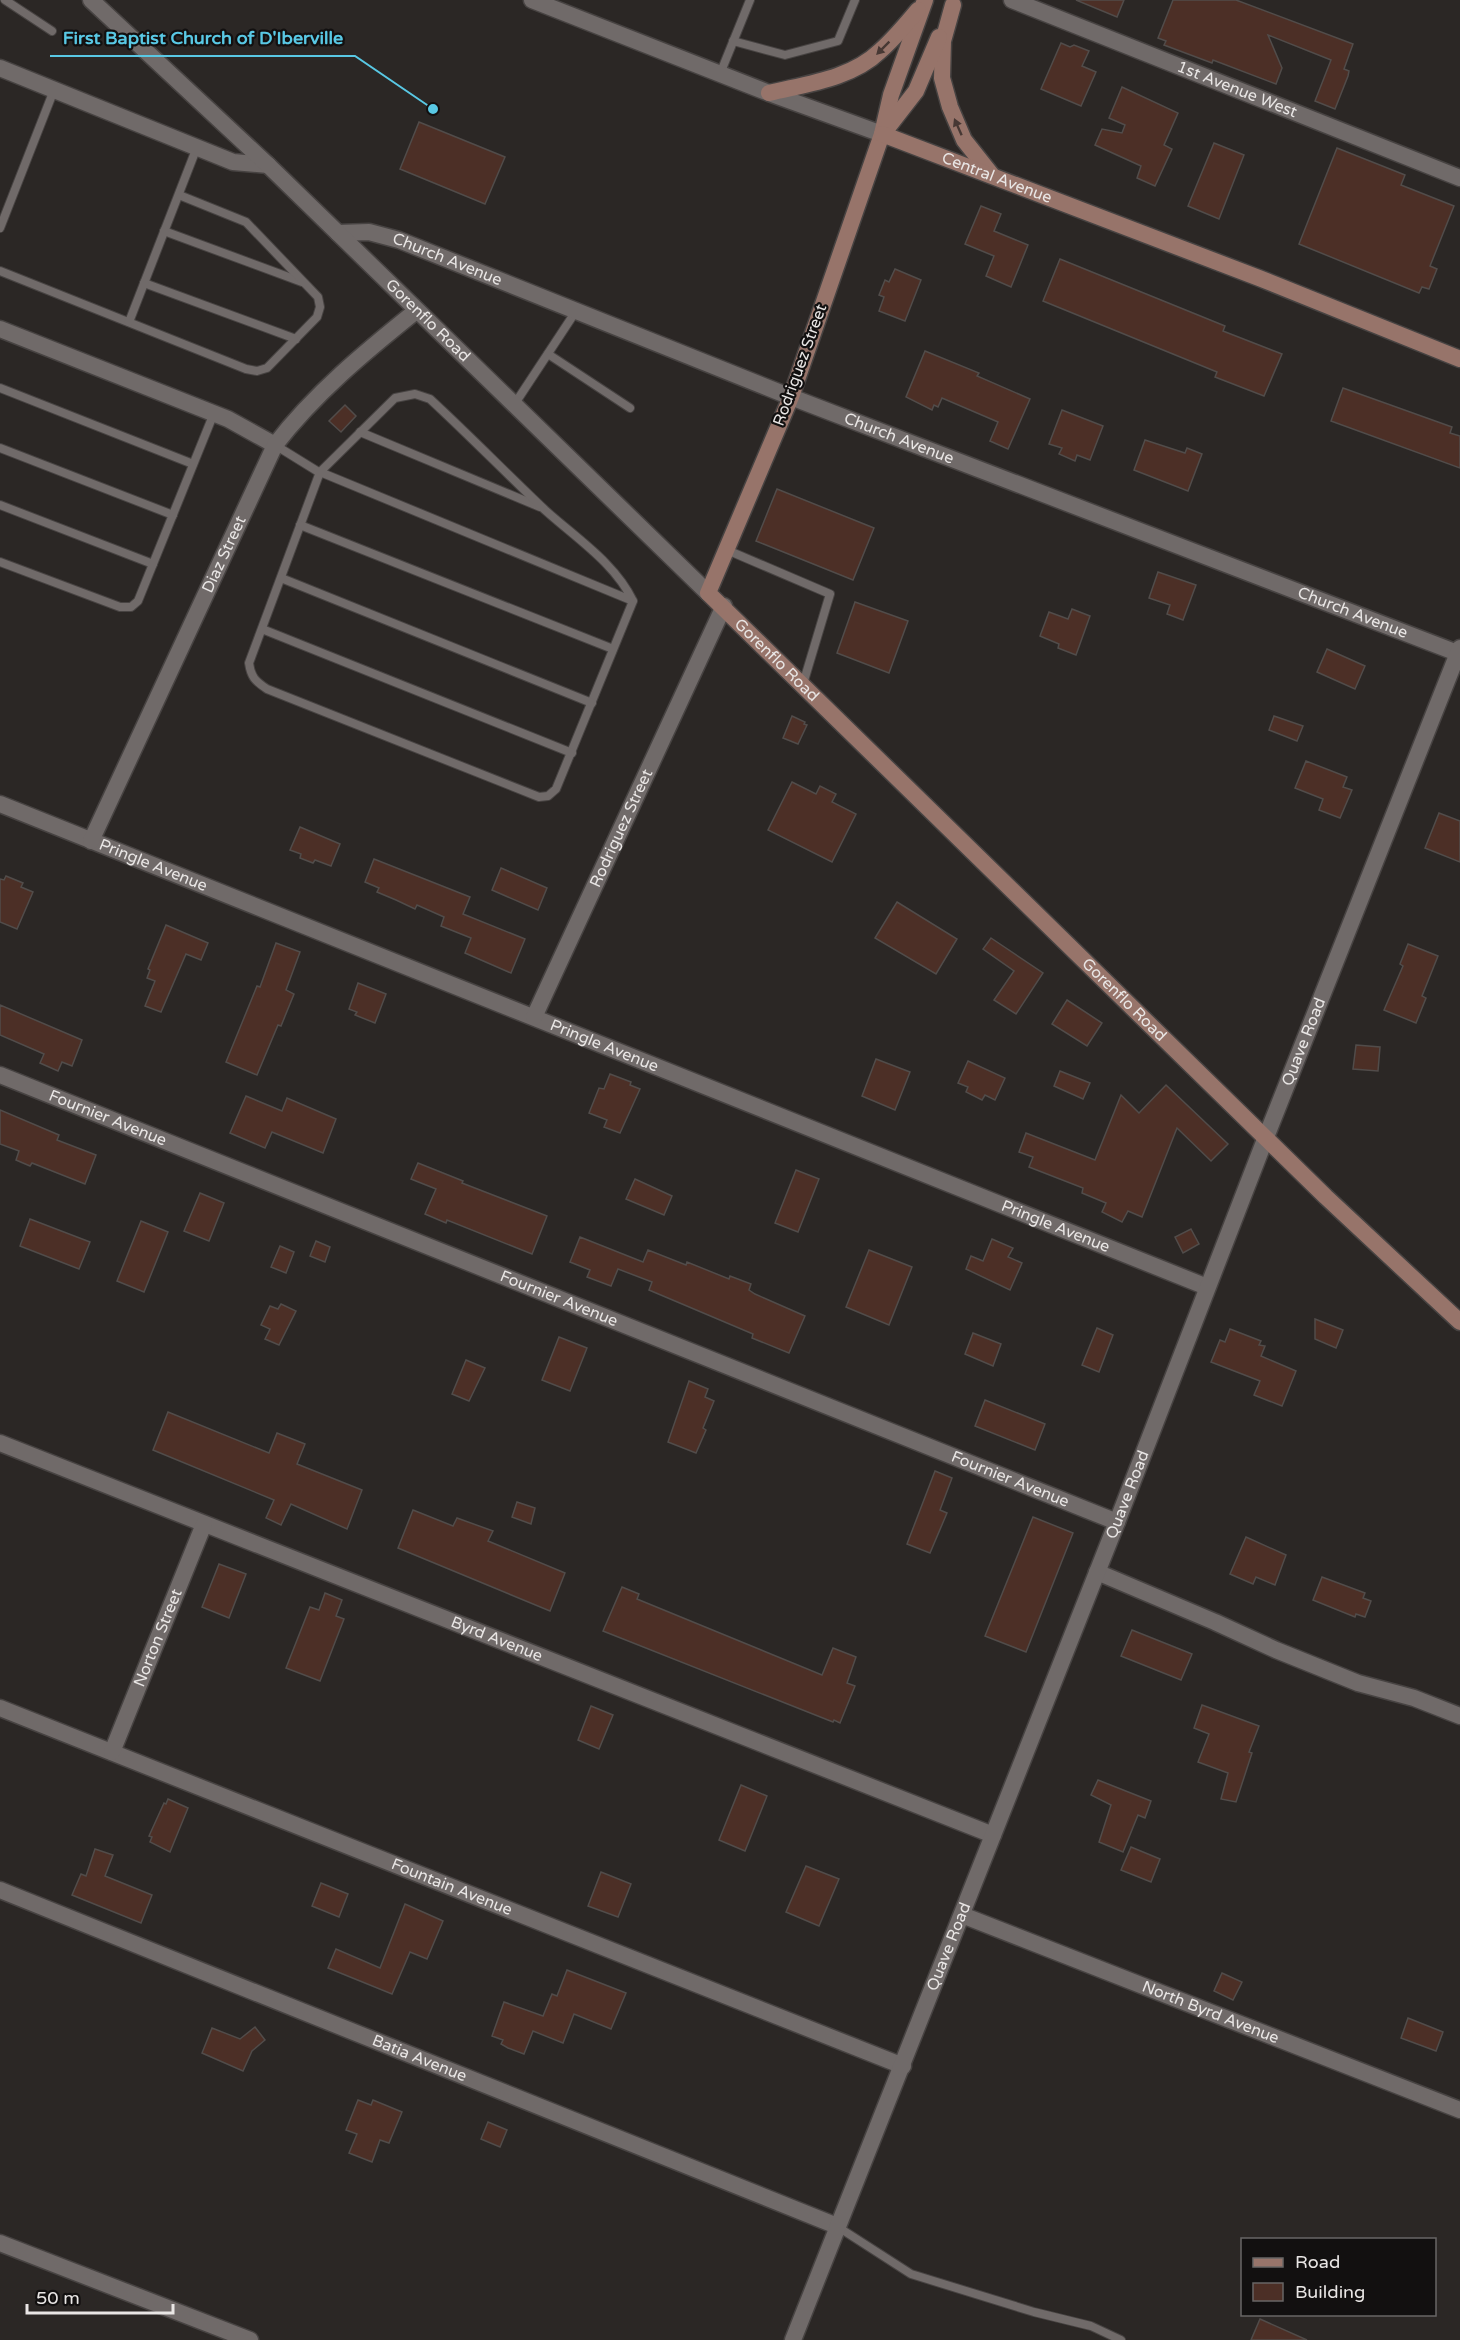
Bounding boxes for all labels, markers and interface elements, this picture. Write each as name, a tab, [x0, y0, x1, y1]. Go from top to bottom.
callout: First Baptist Church of D'Iberville	[50, 20, 355, 56]
text: First Baptist Church of D'Iberville	[63, 27, 343, 49]
one-way arrow	[875, 41, 890, 55]
street label: 1st Avenue West	[1174, 56, 1300, 122]
one-way arrow	[954, 118, 963, 135]
street label: Central Avenue	[939, 148, 1055, 208]
street label: Church Avenue	[390, 229, 505, 290]
street label: Gorenflo Road	[381, 275, 475, 366]
street label: Rodriguez Street	[769, 301, 831, 429]
street label: Church Avenue	[841, 408, 957, 469]
street label: Diaz Street	[198, 513, 251, 596]
street label: Church Avenue	[1295, 583, 1410, 643]
street label: Gorenflo Road	[730, 614, 823, 706]
street label: Rodriguez Street	[585, 766, 657, 891]
street label: Pringle Avenue	[96, 835, 210, 896]
street label: Gorenflo Road	[1078, 954, 1171, 1046]
street label: Quave Road	[1277, 995, 1330, 1089]
street label: Pringle Avenue	[547, 1015, 662, 1077]
street label: Fournier Avenue	[46, 1086, 170, 1151]
street label: Pringle Avenue	[998, 1196, 1113, 1257]
street label: Fournier Avenue	[497, 1266, 621, 1331]
street label: Fournier Avenue	[948, 1447, 1072, 1512]
street label: Quave Road	[1101, 1448, 1154, 1542]
street label: Norton Street	[129, 1586, 187, 1690]
street label: Byrd Avenue	[448, 1612, 545, 1666]
street label: Fountain Avenue	[388, 1854, 515, 1920]
street label: Quave Road	[922, 1900, 975, 1994]
street label: North Byrd Avenue	[1139, 1977, 1282, 2048]
street label: Batia Avenue	[369, 2030, 470, 2086]
legend	[1241, 2238, 1436, 2316]
text: Road	[1295, 2251, 1340, 2273]
scale bar	[27, 2277, 172, 2315]
text: Building	[1295, 2281, 1365, 2303]
text: 50 m	[36, 2287, 80, 2309]

